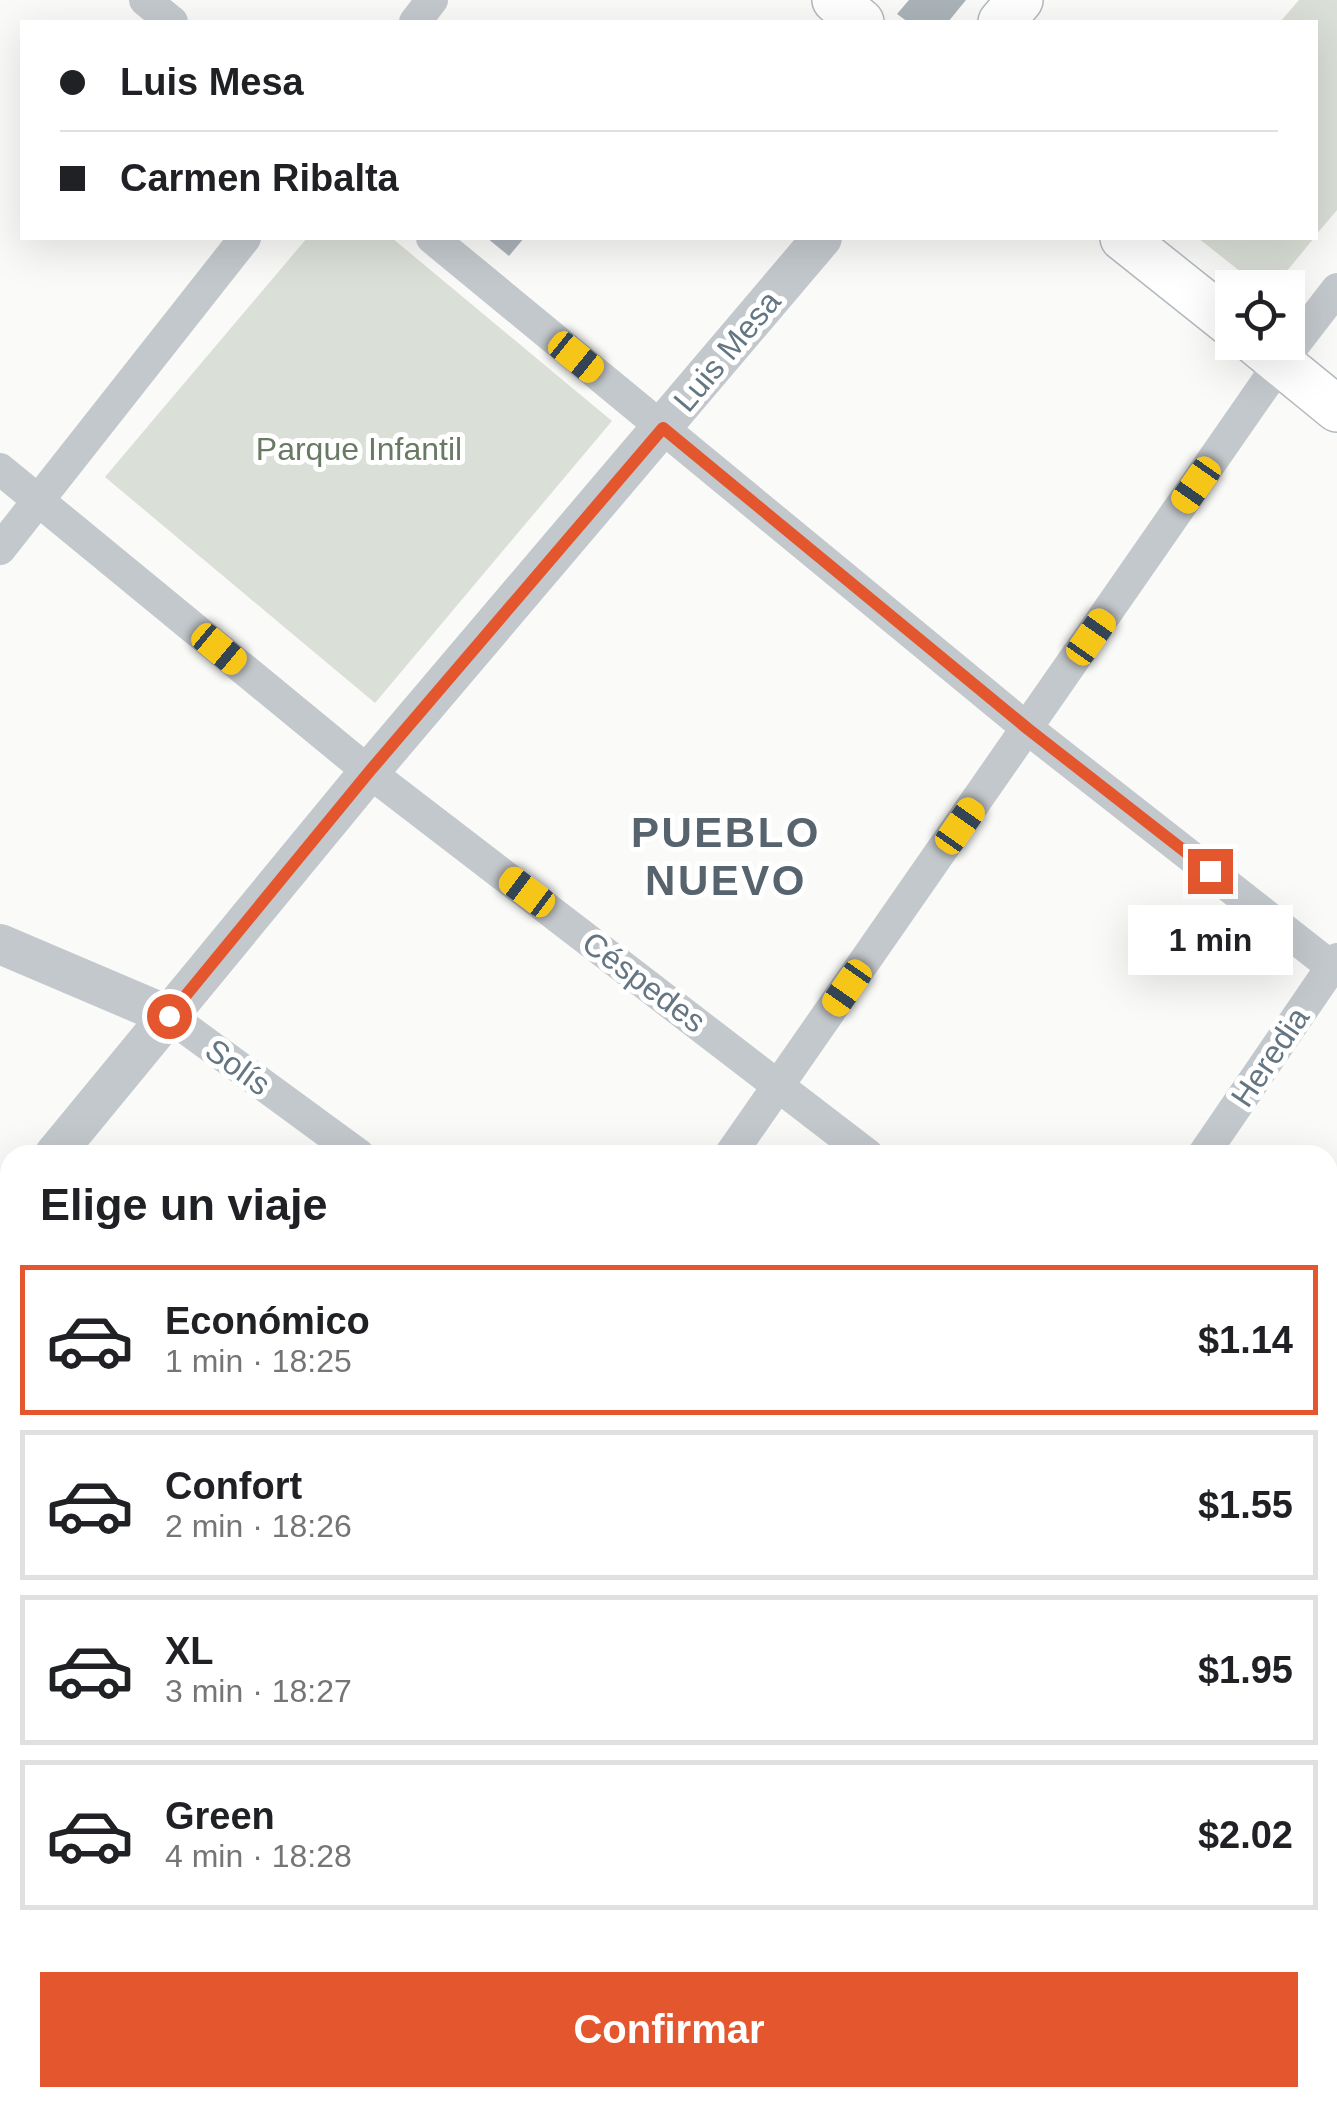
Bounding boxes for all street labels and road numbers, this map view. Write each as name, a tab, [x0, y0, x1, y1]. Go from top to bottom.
street label: Luis Mesa	[666, 283, 788, 418]
street label: Céspedes	[576, 924, 712, 1040]
street label: Heredia	[1224, 1000, 1316, 1114]
street label: Solís	[199, 1032, 277, 1102]

